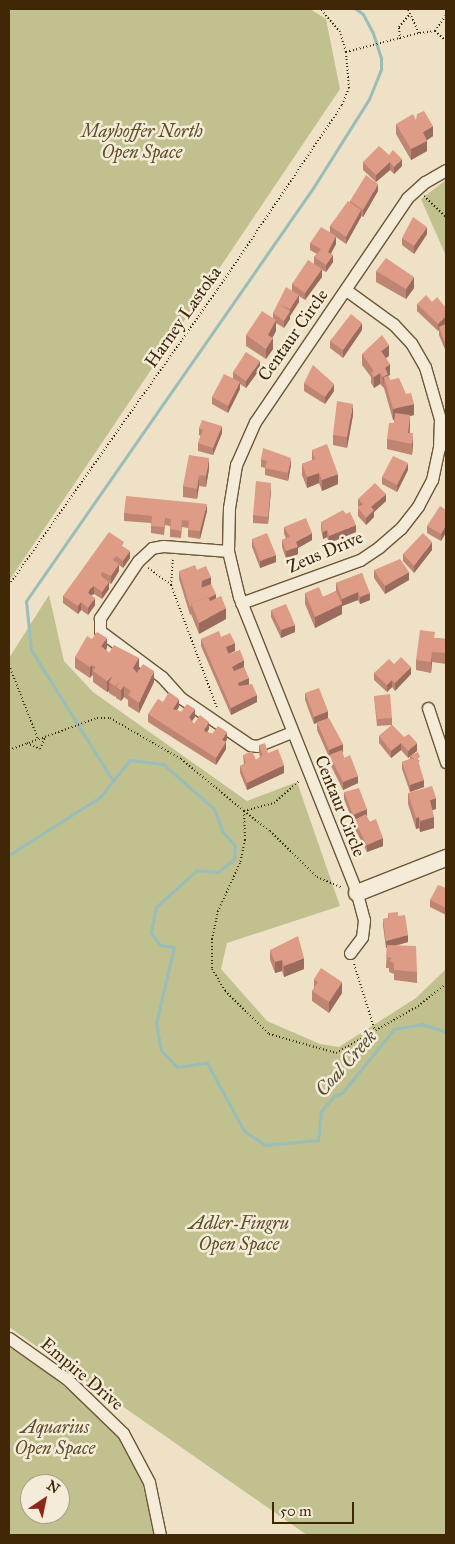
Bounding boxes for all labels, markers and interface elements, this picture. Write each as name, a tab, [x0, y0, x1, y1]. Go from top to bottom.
park label: Mayhoffer North Open Space	[81, 121, 203, 163]
street label: Harney Lastoka	[140, 262, 226, 372]
street label: Centaur Circle	[253, 285, 333, 385]
street label: Zeus Drive	[284, 526, 366, 578]
street label: Centaur Circle	[310, 752, 370, 860]
water label: Coal Creek	[310, 1025, 382, 1101]
park label: Adler-Fingru Open Space	[189, 1213, 289, 1256]
street label: Empire Drive	[36, 1333, 128, 1415]
park label: Aquarius Open Space	[15, 1417, 95, 1460]
north arrow	[20, 1474, 70, 1524]
text: N	[43, 1477, 63, 1497]
scale bar	[275, 1492, 358, 1524]
text: 50 m	[280, 1502, 312, 1520]

